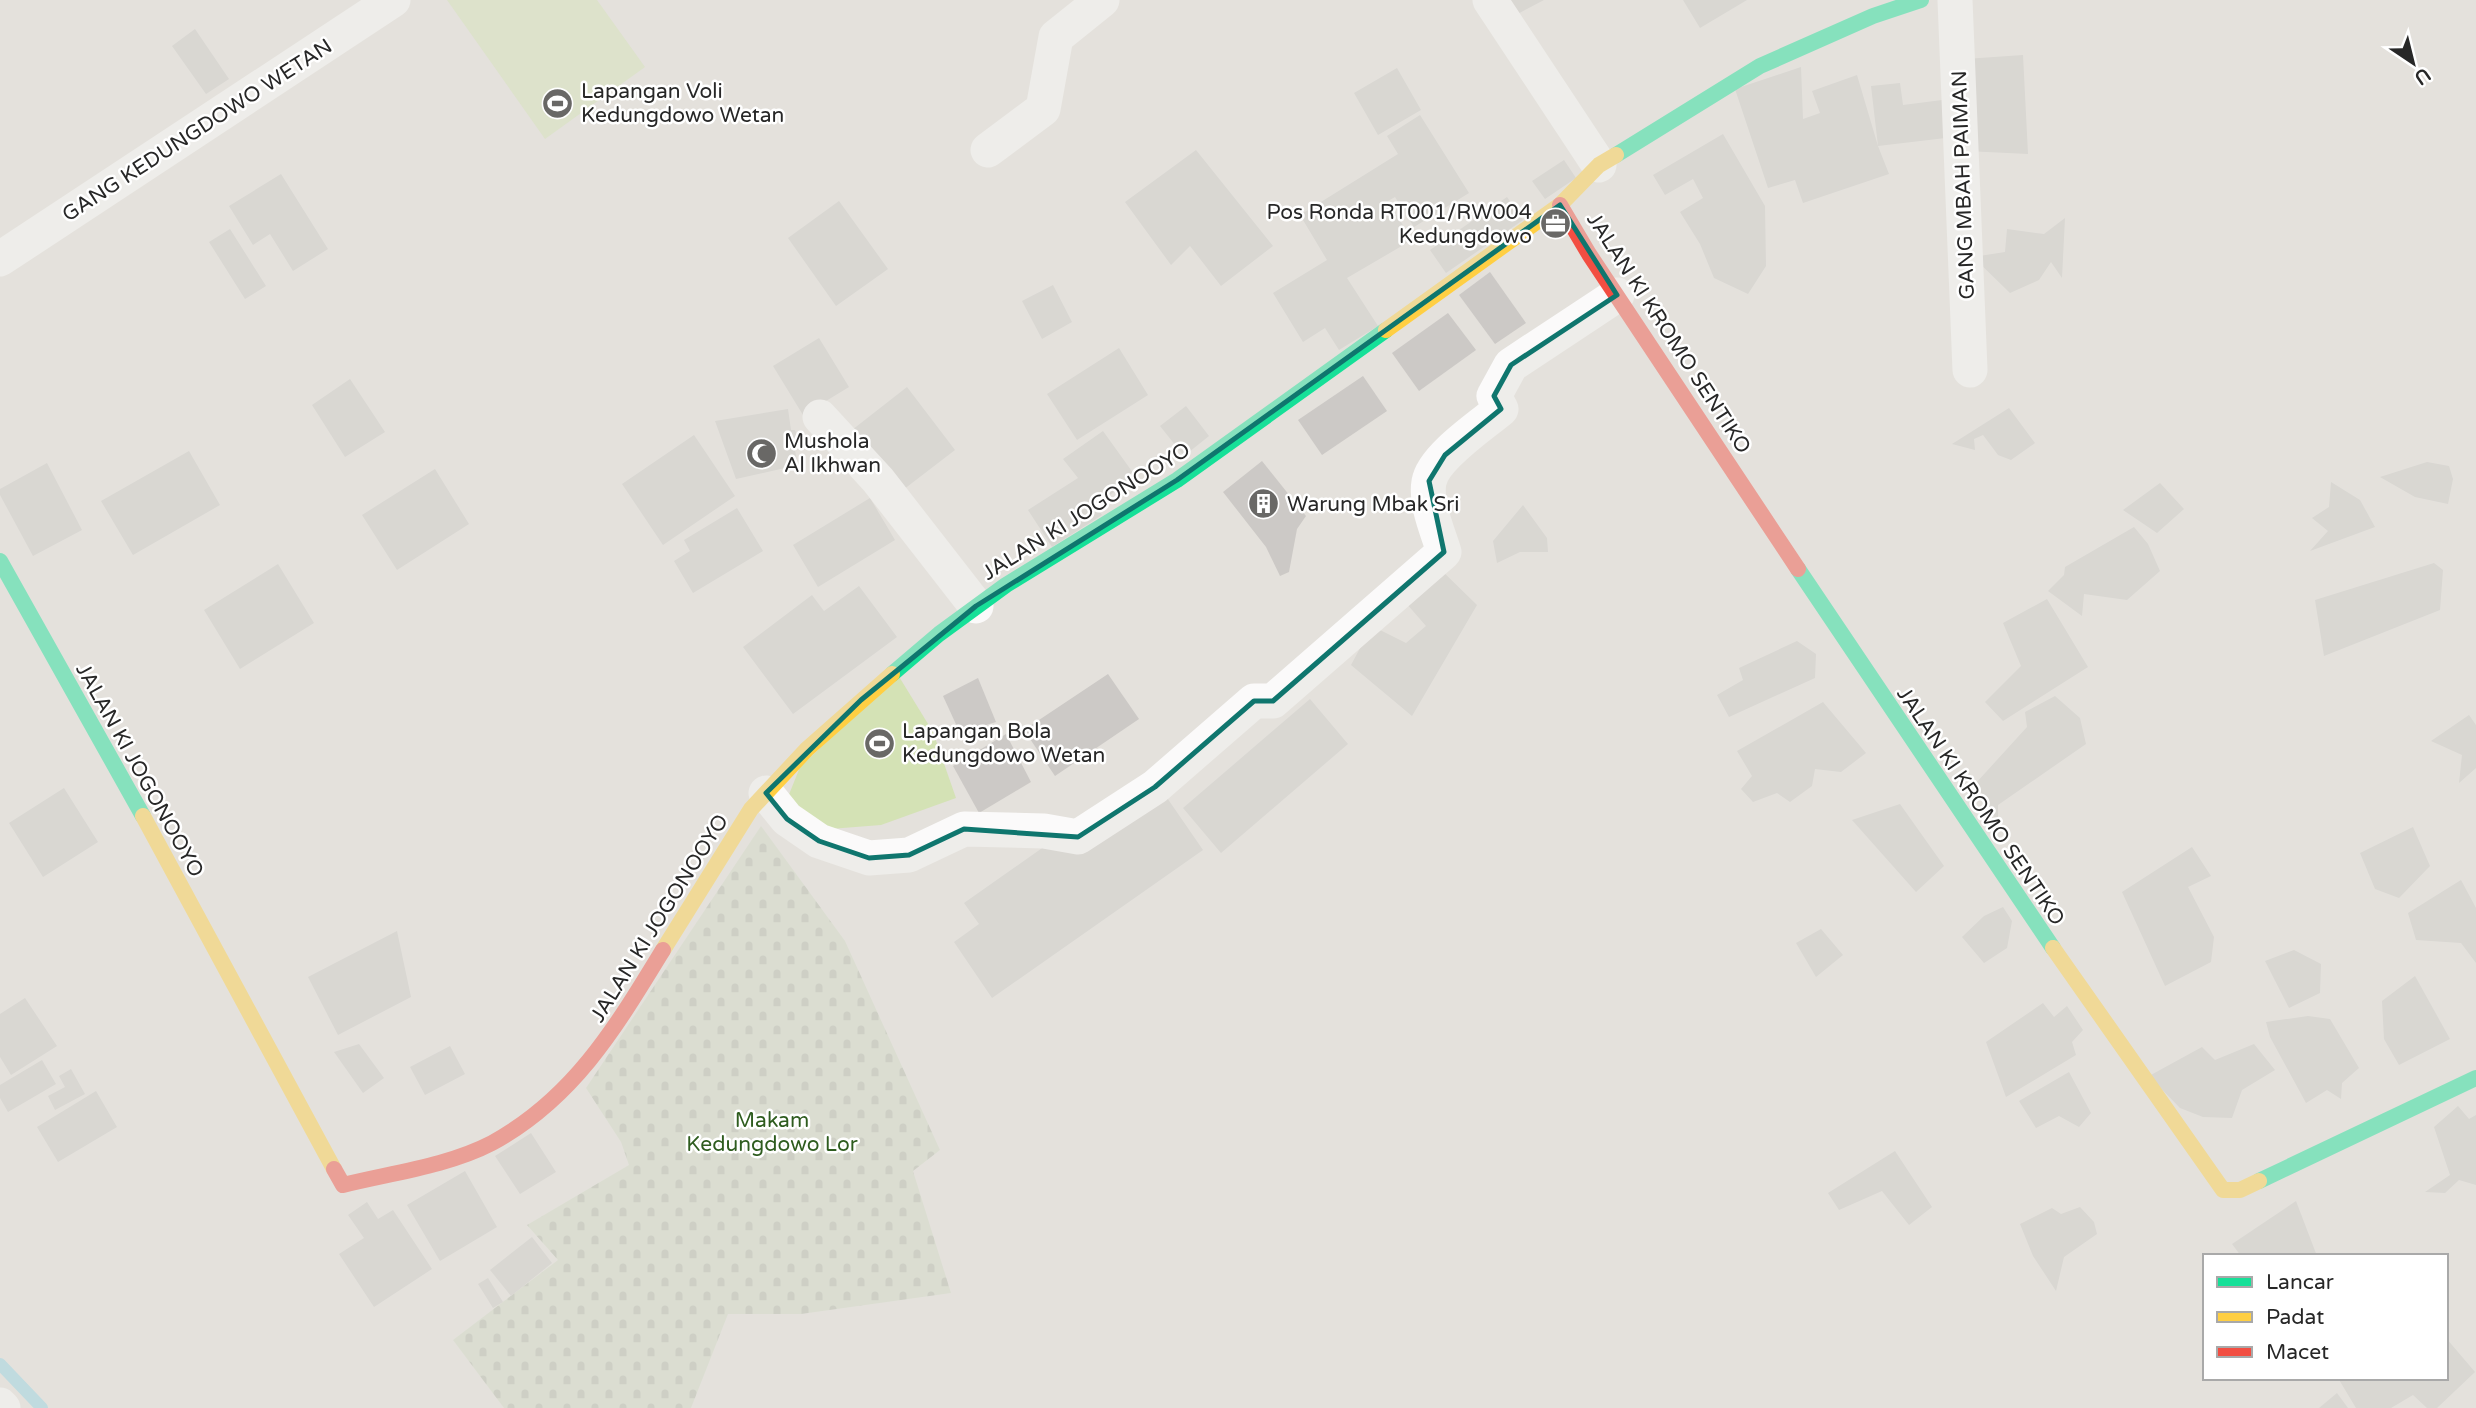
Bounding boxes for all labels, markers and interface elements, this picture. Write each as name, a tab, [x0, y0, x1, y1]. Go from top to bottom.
north arrow	[2378, 28, 2448, 98]
street label: GANG KEDUNGDOWO WETAN	[58, 34, 337, 227]
text: U	[2410, 63, 2434, 89]
street label: GANG MBAH PAIMAN	[1947, 70, 1980, 300]
place label: Lapangan Voli Kedungdowo Wetan	[581, 79, 784, 128]
sports icon: Lapangan Voli Kedungdowo Wetan	[541, 86, 575, 120]
place label: Pos Ronda RT001/RW004 Kedungdowo	[1266, 200, 1532, 249]
office icon: Pos Ronda RT001/RW004 Kedungdowo	[1538, 207, 1572, 241]
street label: JALAN KI KROMO SENTIKO	[1581, 208, 1756, 458]
place label: Mushola Al Ikhwan	[784, 429, 881, 478]
mosque icon: Mushola Al Ikhwan	[744, 436, 778, 470]
street label: JALAN KI JOGONOOYO	[978, 437, 1195, 586]
building icon: Warung Mbak Sri	[1247, 487, 1281, 521]
place label: Warung Mbak Sri	[1287, 492, 1460, 517]
street label: JALAN KI JOGONOOYO	[70, 659, 209, 881]
street label: JALAN KI KROMO SENTIKO	[1891, 682, 2070, 930]
place label: Lapangan Bola Kedungdowo Wetan	[902, 719, 1105, 768]
sports icon: Lapangan Bola Kedungdowo Wetan	[862, 726, 896, 760]
street label: JALAN KI JOGONOOYO	[585, 810, 734, 1027]
park label: Makam Kedungdowo Lor	[686, 1108, 858, 1157]
legend	[2203, 1254, 2448, 1380]
text: Lancar	[2266, 1270, 2334, 1295]
text: Padat	[2266, 1305, 2324, 1330]
text: Macet	[2266, 1340, 2329, 1365]

